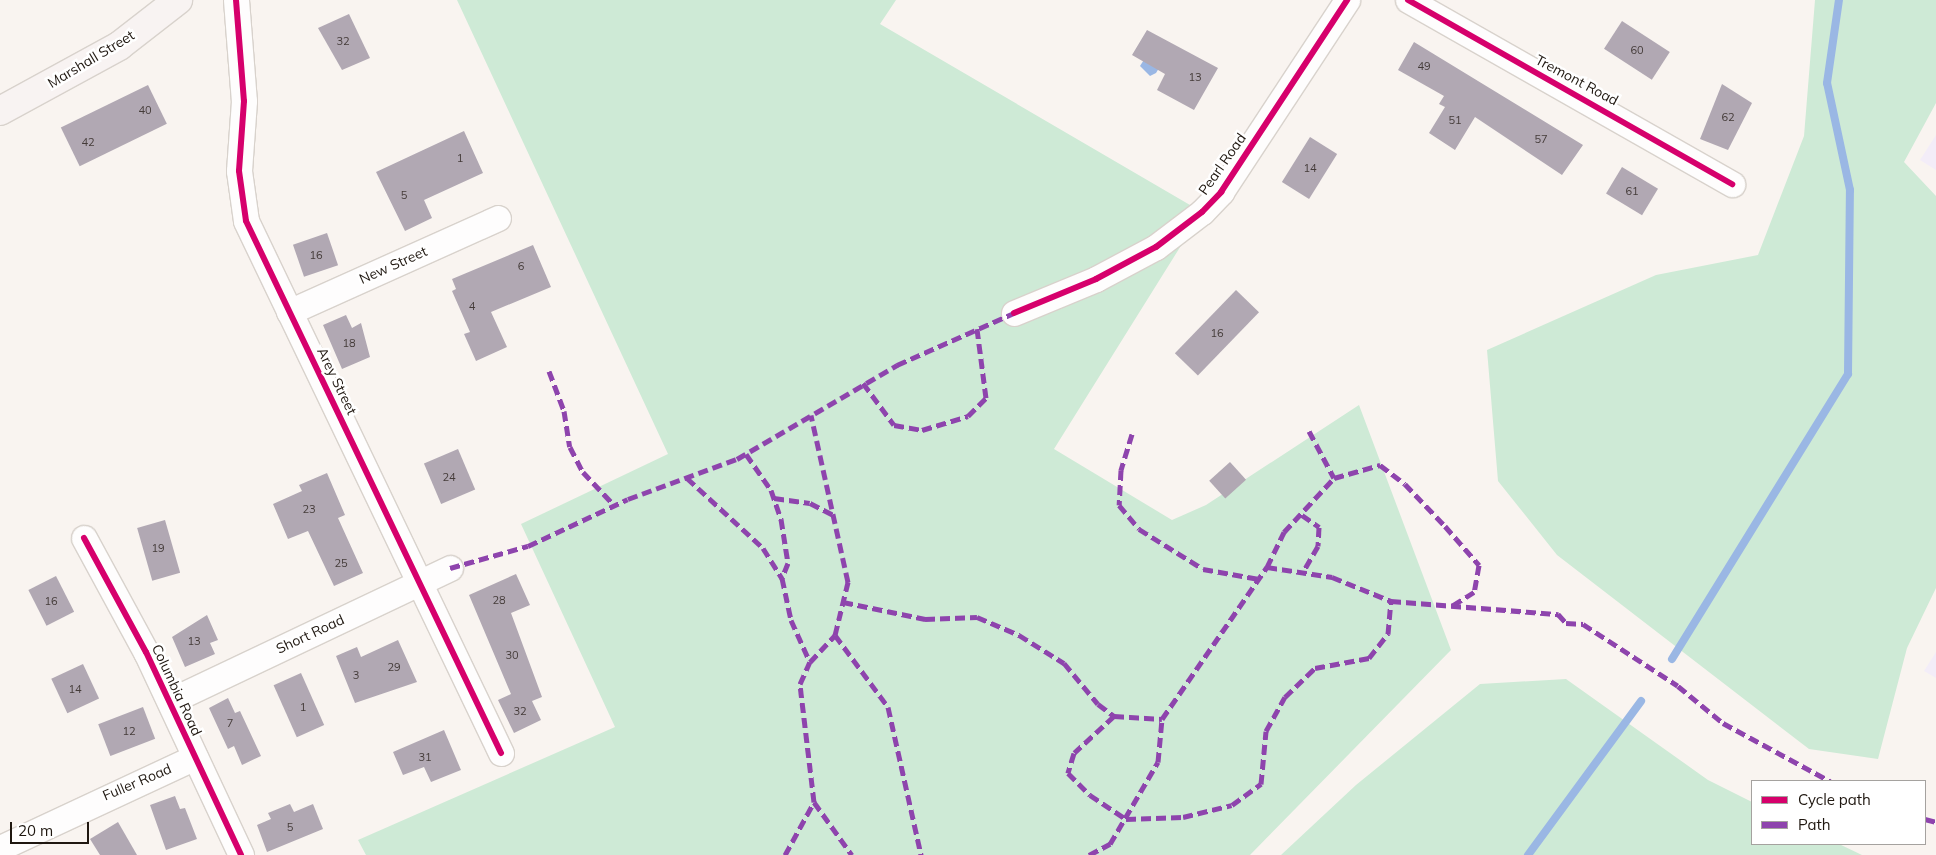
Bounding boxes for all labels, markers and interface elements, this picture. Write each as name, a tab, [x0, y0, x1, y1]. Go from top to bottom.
street label: Marshall Street	[45, 27, 137, 91]
house number: 32	[336, 34, 350, 48]
house number: 60	[1630, 43, 1644, 57]
street label: Tremont Road	[1533, 51, 1621, 109]
house number: 49	[1417, 59, 1431, 73]
house number: 13	[1188, 70, 1202, 84]
house number: 40	[138, 103, 152, 117]
house number: 62	[1721, 110, 1735, 124]
house number: 51	[1448, 113, 1462, 127]
street label: Pearl Road	[1195, 130, 1249, 198]
house number: 57	[1534, 132, 1548, 146]
house number: 42	[81, 135, 95, 149]
house number: 1	[457, 151, 463, 165]
house number: 14	[1303, 161, 1317, 175]
house number: 61	[1625, 184, 1639, 198]
house number: 5	[401, 188, 407, 202]
street label: New Street	[356, 243, 430, 287]
house number: 16	[309, 248, 323, 262]
house number: 6	[518, 259, 524, 273]
house number: 4	[469, 299, 475, 313]
house number: 16	[1210, 326, 1224, 340]
house number: 18	[342, 336, 356, 350]
street label: Arey Street	[314, 345, 360, 417]
house number: 24	[442, 470, 456, 484]
house number: 23	[302, 502, 316, 516]
house number: 19	[151, 541, 165, 555]
house number: 25	[334, 556, 348, 570]
house number: 28	[492, 593, 506, 607]
house number: 16	[44, 594, 58, 608]
street label: Short Road	[273, 611, 347, 657]
house number: 13	[187, 634, 201, 648]
street label: Columbia Road	[148, 642, 206, 738]
house number: 30	[505, 648, 519, 662]
house number: 29	[387, 660, 401, 674]
house number: 3	[353, 668, 359, 682]
house number: 14	[68, 682, 82, 696]
house number: 1	[300, 700, 306, 714]
house number: 32	[513, 704, 527, 718]
house number: 7	[227, 716, 233, 730]
house number: 12	[122, 724, 136, 738]
house number: 31	[418, 750, 432, 764]
street label: Fuller Road	[100, 760, 174, 804]
legend	[1751, 780, 1926, 845]
text: Cycle path	[1798, 790, 1871, 809]
scale bar	[12, 812, 91, 844]
text: Path	[1798, 815, 1830, 834]
house number: 5	[287, 820, 293, 834]
text: 20 m	[18, 821, 53, 840]

